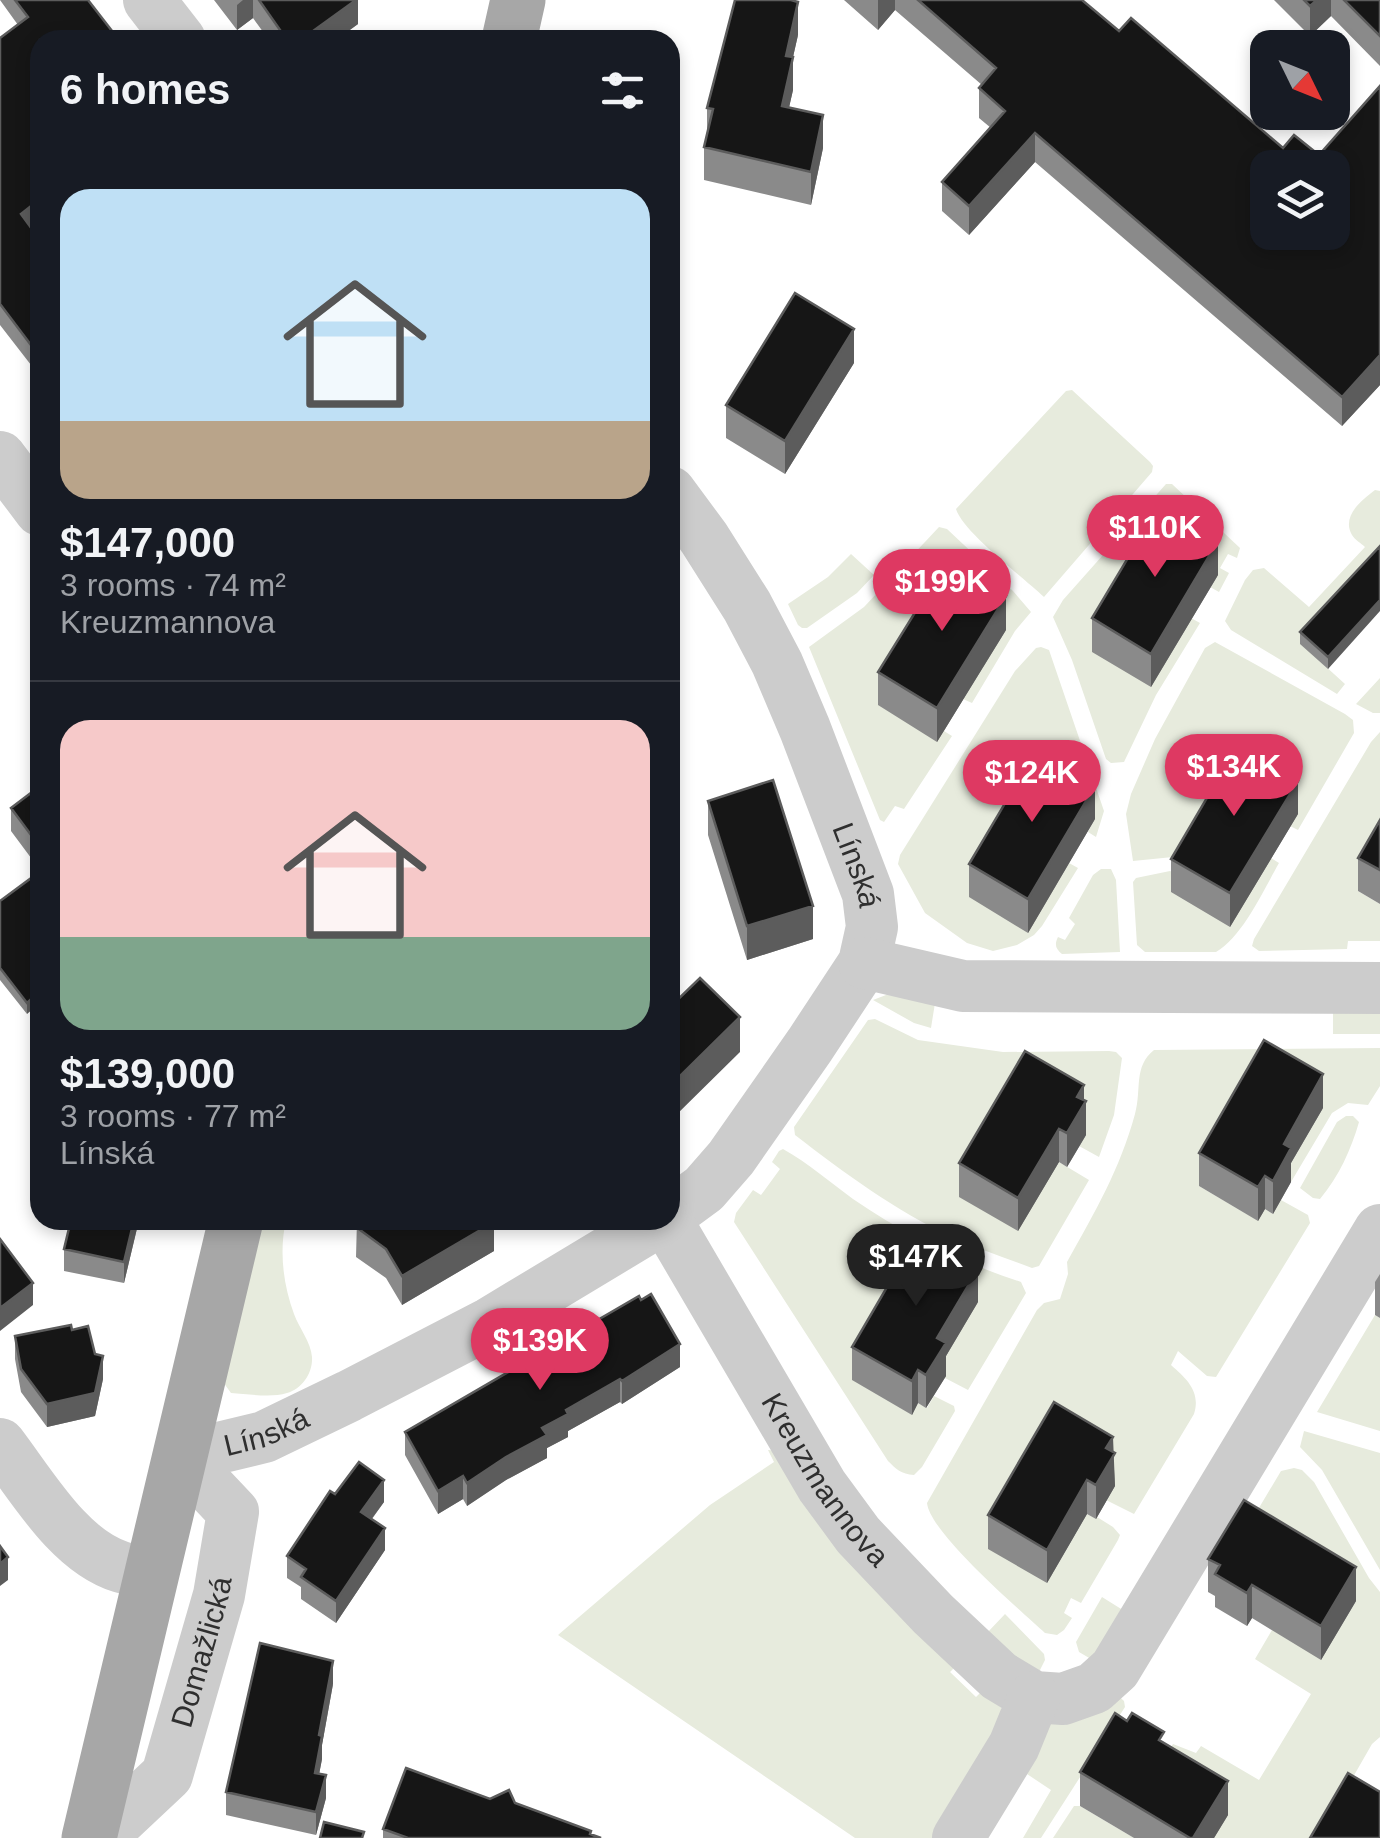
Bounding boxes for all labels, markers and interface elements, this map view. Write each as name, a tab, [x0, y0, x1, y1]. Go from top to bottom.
north arrow	[1250, 30, 1350, 130]
map controls	[1250, 30, 1350, 250]
icon: filters	[595, 63, 650, 118]
text: 6 homes	[60, 66, 230, 113]
button: layers	[1250, 150, 1350, 250]
icon: home	[265, 254, 445, 434]
pin: $110K	[1085, 495, 1225, 580]
text: $110K	[1109, 509, 1201, 545]
text: $147,000	[60, 519, 235, 566]
pin: $199K	[872, 549, 1012, 634]
text: $199K	[895, 563, 989, 599]
text: 3 rooms · 74 m²	[60, 567, 286, 603]
text: Kreuzmannova	[60, 604, 275, 640]
pin: $134K	[1164, 734, 1304, 819]
pin: $124K	[962, 740, 1102, 825]
text: $134K	[1187, 748, 1281, 784]
text: $124K	[985, 754, 1079, 790]
icon: home	[265, 785, 445, 965]
street label: Línská	[826, 818, 887, 910]
text: $139,000	[60, 1050, 235, 1097]
text: 3 rooms · 77 m²	[60, 1098, 286, 1134]
text: Línská	[60, 1135, 154, 1171]
pin: $147K	[846, 1224, 986, 1309]
text: $147K	[869, 1238, 963, 1274]
pin: $139K	[470, 1308, 610, 1393]
text: $139K	[493, 1322, 587, 1358]
street label: Kreuzmannova	[755, 1387, 896, 1573]
street label: Línská	[220, 1401, 314, 1462]
street label: Domažlická	[165, 1574, 238, 1731]

